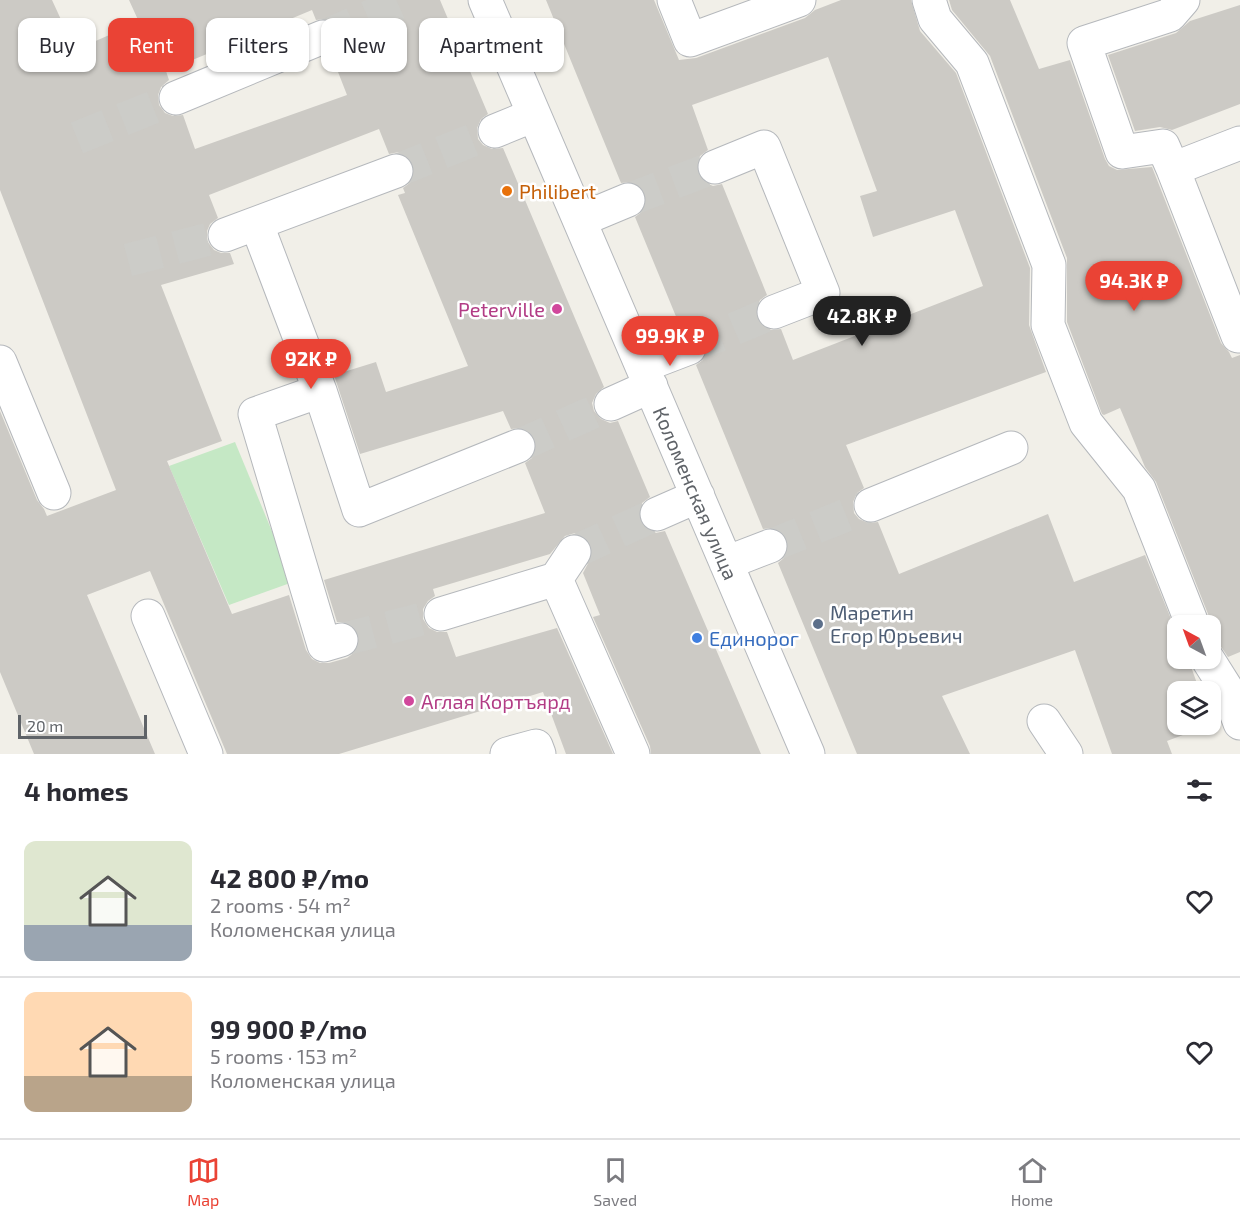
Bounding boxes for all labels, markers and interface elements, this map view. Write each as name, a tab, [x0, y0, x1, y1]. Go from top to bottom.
chip: Buy	[18, 18, 96, 72]
chip: Rent	[108, 18, 194, 72]
chip: Filters	[206, 18, 309, 72]
chip: New	[321, 18, 407, 72]
chip: Apartment	[419, 18, 564, 72]
place label: Philibert	[519, 179, 596, 203]
marker: Philibert	[500, 184, 514, 198]
pin: 94.3K ₽	[1079, 261, 1189, 312]
text: 94.3K ₽	[1099, 268, 1169, 292]
pin: 42.8K ₽	[807, 296, 917, 347]
place label: Peterville	[458, 297, 545, 321]
marker: Peterville	[550, 302, 564, 316]
text: 42.8K ₽	[827, 303, 897, 327]
pin: 99.9K ₽	[615, 316, 725, 367]
text: 99.9K ₽	[636, 323, 704, 347]
pin: 92K ₽	[269, 339, 353, 390]
text: 92K ₽	[285, 346, 337, 370]
street label: Коломенская улица	[648, 403, 743, 584]
place label: Маретин Егор Юрьевич	[830, 600, 963, 647]
north arrow	[1167, 615, 1221, 669]
map controls	[1167, 615, 1221, 735]
marker: Маретин Егор Юрьевич	[811, 617, 825, 631]
place label: Единорог	[709, 626, 799, 650]
marker: Единорог	[690, 631, 704, 645]
button: layers	[1167, 681, 1221, 735]
place label: Аглая Кортъярд	[421, 689, 571, 713]
marker: Аглая Кортъярд	[402, 694, 416, 708]
scale bar	[18, 712, 147, 740]
text: 20 m	[27, 716, 63, 735]
icon: filters	[1183, 774, 1216, 807]
text: 4 homes	[24, 775, 129, 806]
text: 42 800 ₽/mo	[210, 862, 369, 893]
icon: home	[72, 865, 144, 937]
icon: heart	[1183, 885, 1216, 918]
text: 2 rooms · 54 m²	[210, 893, 351, 917]
text: Коломенская улица	[210, 917, 396, 941]
text: 99 900 ₽/mo	[210, 1013, 367, 1044]
icon: home	[72, 1016, 144, 1088]
icon: heart	[1183, 1036, 1216, 1069]
text: 5 rooms · 153 m²	[210, 1044, 357, 1068]
text: Коломенская улица	[210, 1068, 396, 1092]
tab: Map	[187, 1154, 220, 1209]
tab: Saved	[593, 1154, 637, 1209]
tab: Home	[1011, 1154, 1053, 1209]

